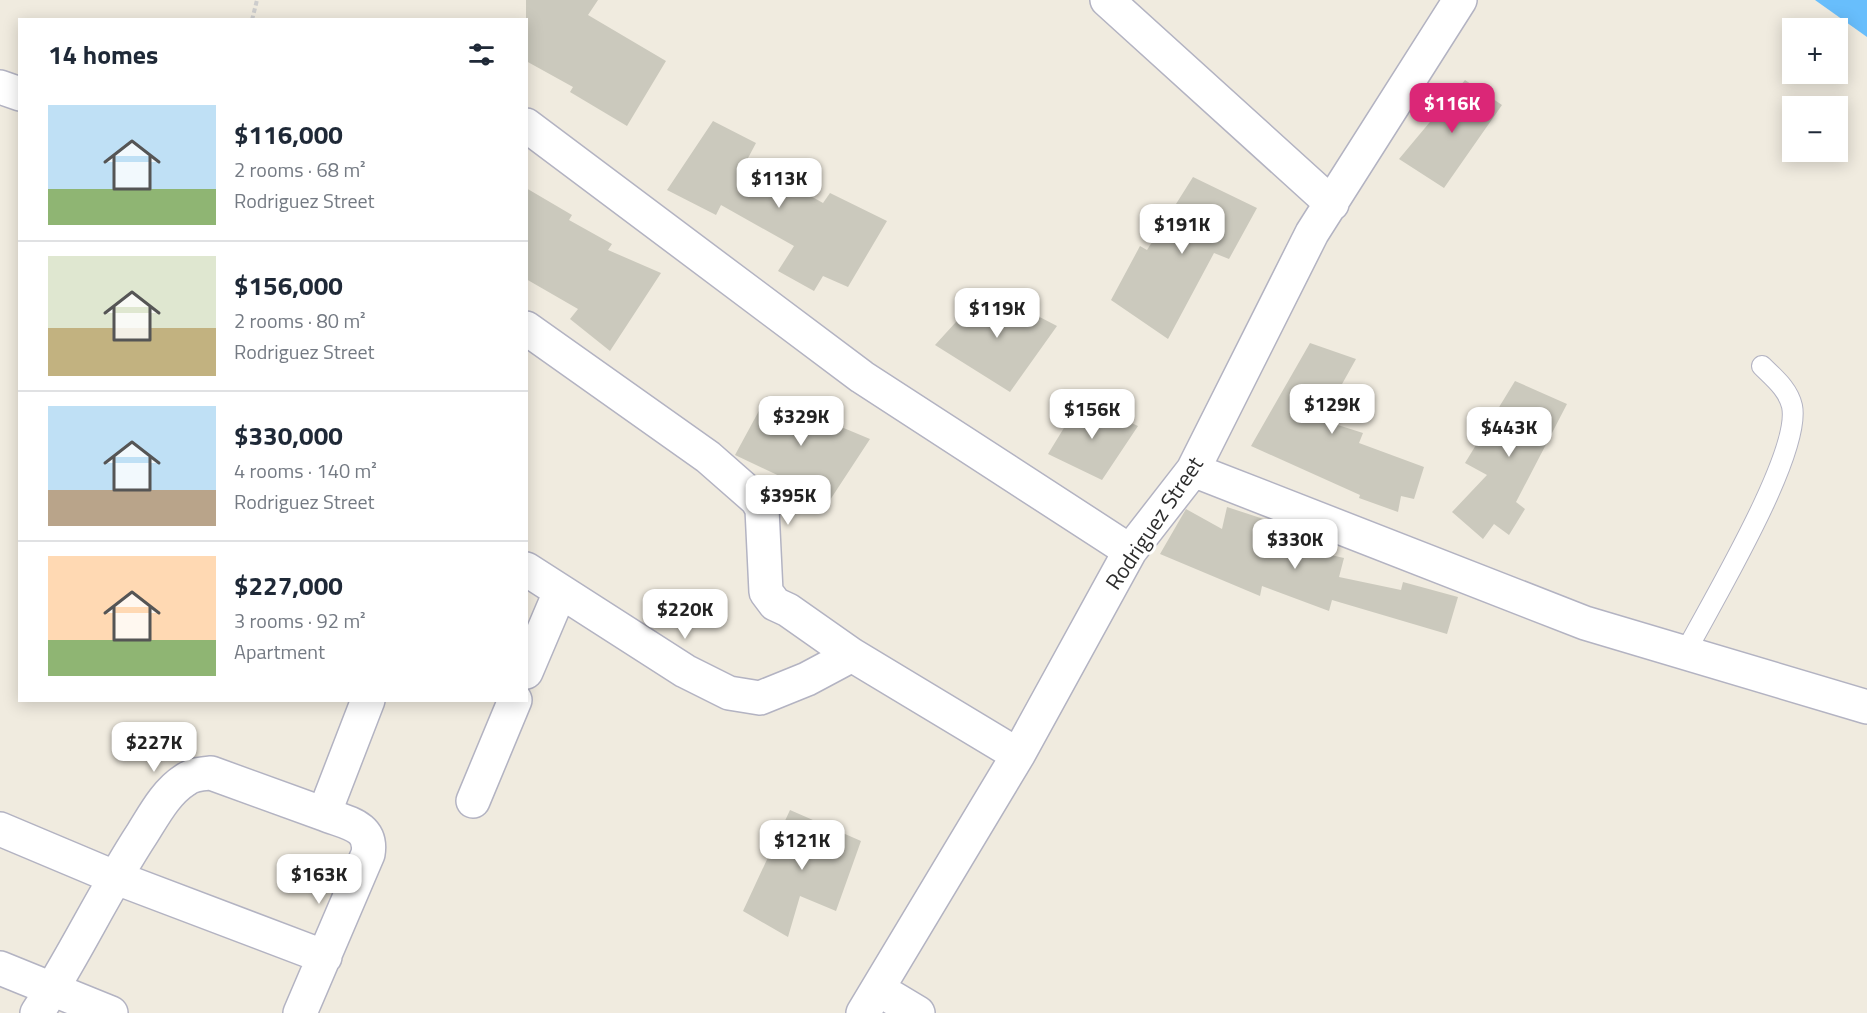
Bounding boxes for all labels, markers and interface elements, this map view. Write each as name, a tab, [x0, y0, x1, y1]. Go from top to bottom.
map controls	[1782, 18, 1848, 162]
button: +	[1782, 18, 1848, 84]
text: 14 homes	[48, 35, 158, 74]
icon: filters	[465, 38, 498, 71]
pin: $116K	[1410, 83, 1494, 134]
text: $116K	[1424, 87, 1480, 118]
button: −	[1782, 96, 1848, 162]
text: $116,000	[234, 115, 343, 154]
icon: home	[96, 129, 168, 201]
text: 2 rooms · 68 m²	[234, 154, 366, 185]
pin: $113K	[737, 158, 821, 209]
text: $113K	[751, 162, 807, 193]
text: Rodriguez Street	[234, 185, 375, 216]
pin: $191K	[1140, 204, 1224, 255]
text: $191K	[1154, 208, 1210, 239]
text: $156,000	[234, 266, 343, 305]
icon: home	[96, 280, 168, 352]
pin: $119K	[955, 288, 1039, 339]
text: $119K	[969, 292, 1025, 323]
text: 2 rooms · 80 m²	[234, 305, 366, 336]
text: Rodriguez Street	[234, 336, 375, 367]
pin: $129K	[1290, 384, 1374, 435]
text: $129K	[1304, 388, 1360, 419]
pin: $156K	[1050, 389, 1134, 440]
text: $156K	[1064, 393, 1120, 424]
pin: $329K	[759, 396, 843, 447]
text: $329K	[773, 400, 829, 431]
pin: $443K	[1467, 407, 1551, 458]
text: $443K	[1481, 411, 1537, 442]
text: $330,000	[234, 416, 343, 455]
icon: home	[96, 430, 168, 502]
street label: Rodriguez Street	[1097, 449, 1211, 597]
text: 4 rooms · 140 m²	[234, 455, 377, 486]
pin: $395K	[746, 475, 830, 526]
text: $395K	[760, 479, 816, 510]
text: Rodriguez Street	[234, 486, 375, 517]
pin: $330K	[1253, 519, 1337, 570]
text: $330K	[1267, 523, 1323, 554]
text: $227,000	[234, 566, 343, 605]
icon: home	[96, 580, 168, 652]
pin: $220K	[643, 589, 727, 640]
text: $220K	[657, 593, 713, 624]
text: 3 rooms · 92 m²	[234, 605, 366, 636]
text: Apartment	[234, 636, 325, 667]
pin: $227K	[112, 722, 196, 773]
text: $227K	[126, 726, 182, 757]
pin: $121K	[760, 820, 844, 871]
text: $121K	[774, 824, 830, 855]
pin: $163K	[277, 854, 361, 905]
text: $163K	[291, 858, 347, 889]

